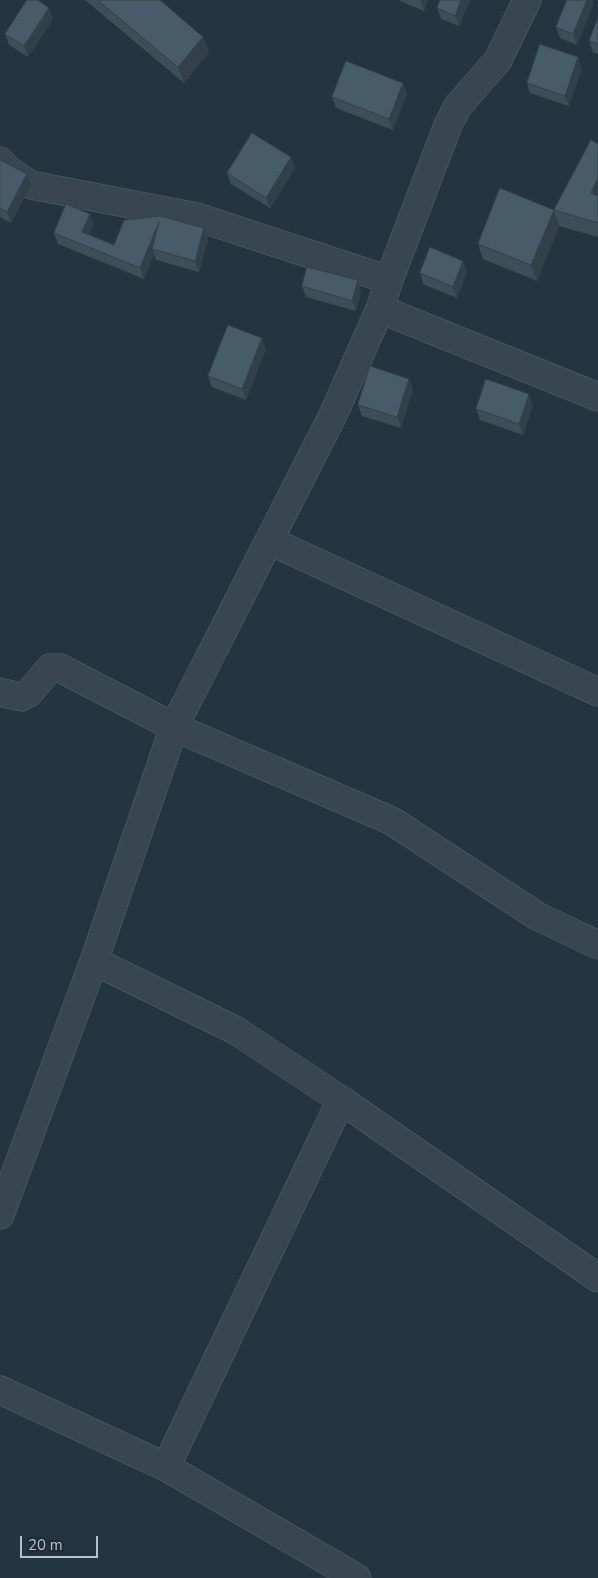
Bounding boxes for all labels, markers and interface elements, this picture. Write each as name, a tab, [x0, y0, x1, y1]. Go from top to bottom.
scale bar	[22, 1526, 100, 1558]
text: 20 m	[28, 1535, 63, 1555]

